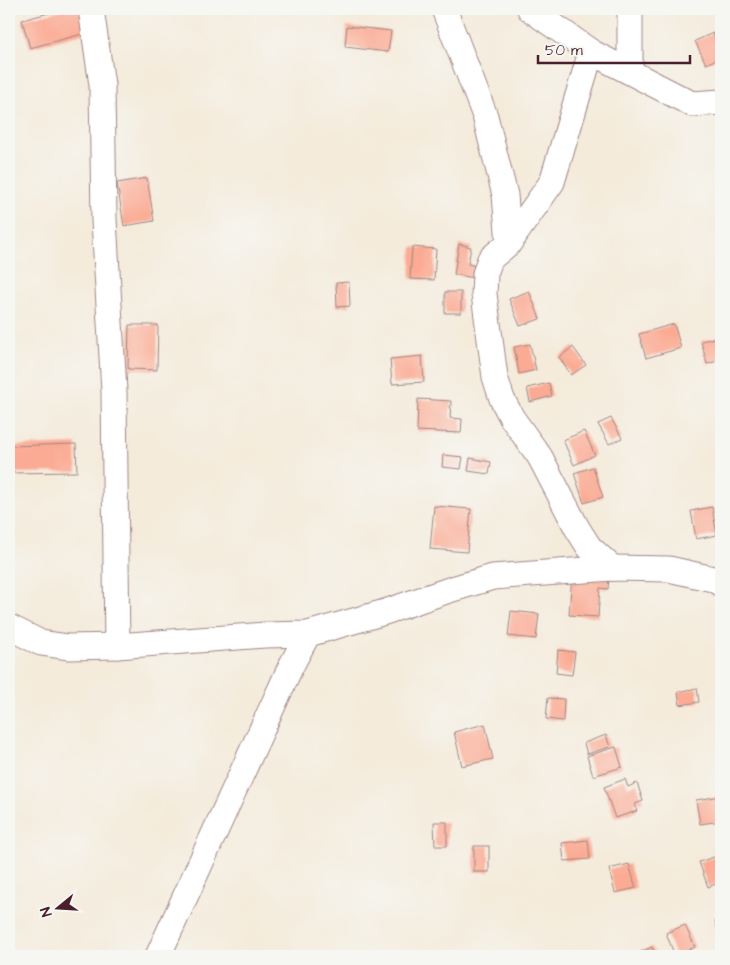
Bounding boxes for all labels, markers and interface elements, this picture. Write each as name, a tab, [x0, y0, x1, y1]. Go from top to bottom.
scale bar	[538, 32, 690, 64]
text: 50 m	[545, 40, 583, 61]
north arrow	[32, 882, 82, 932]
text: N	[36, 904, 57, 919]

